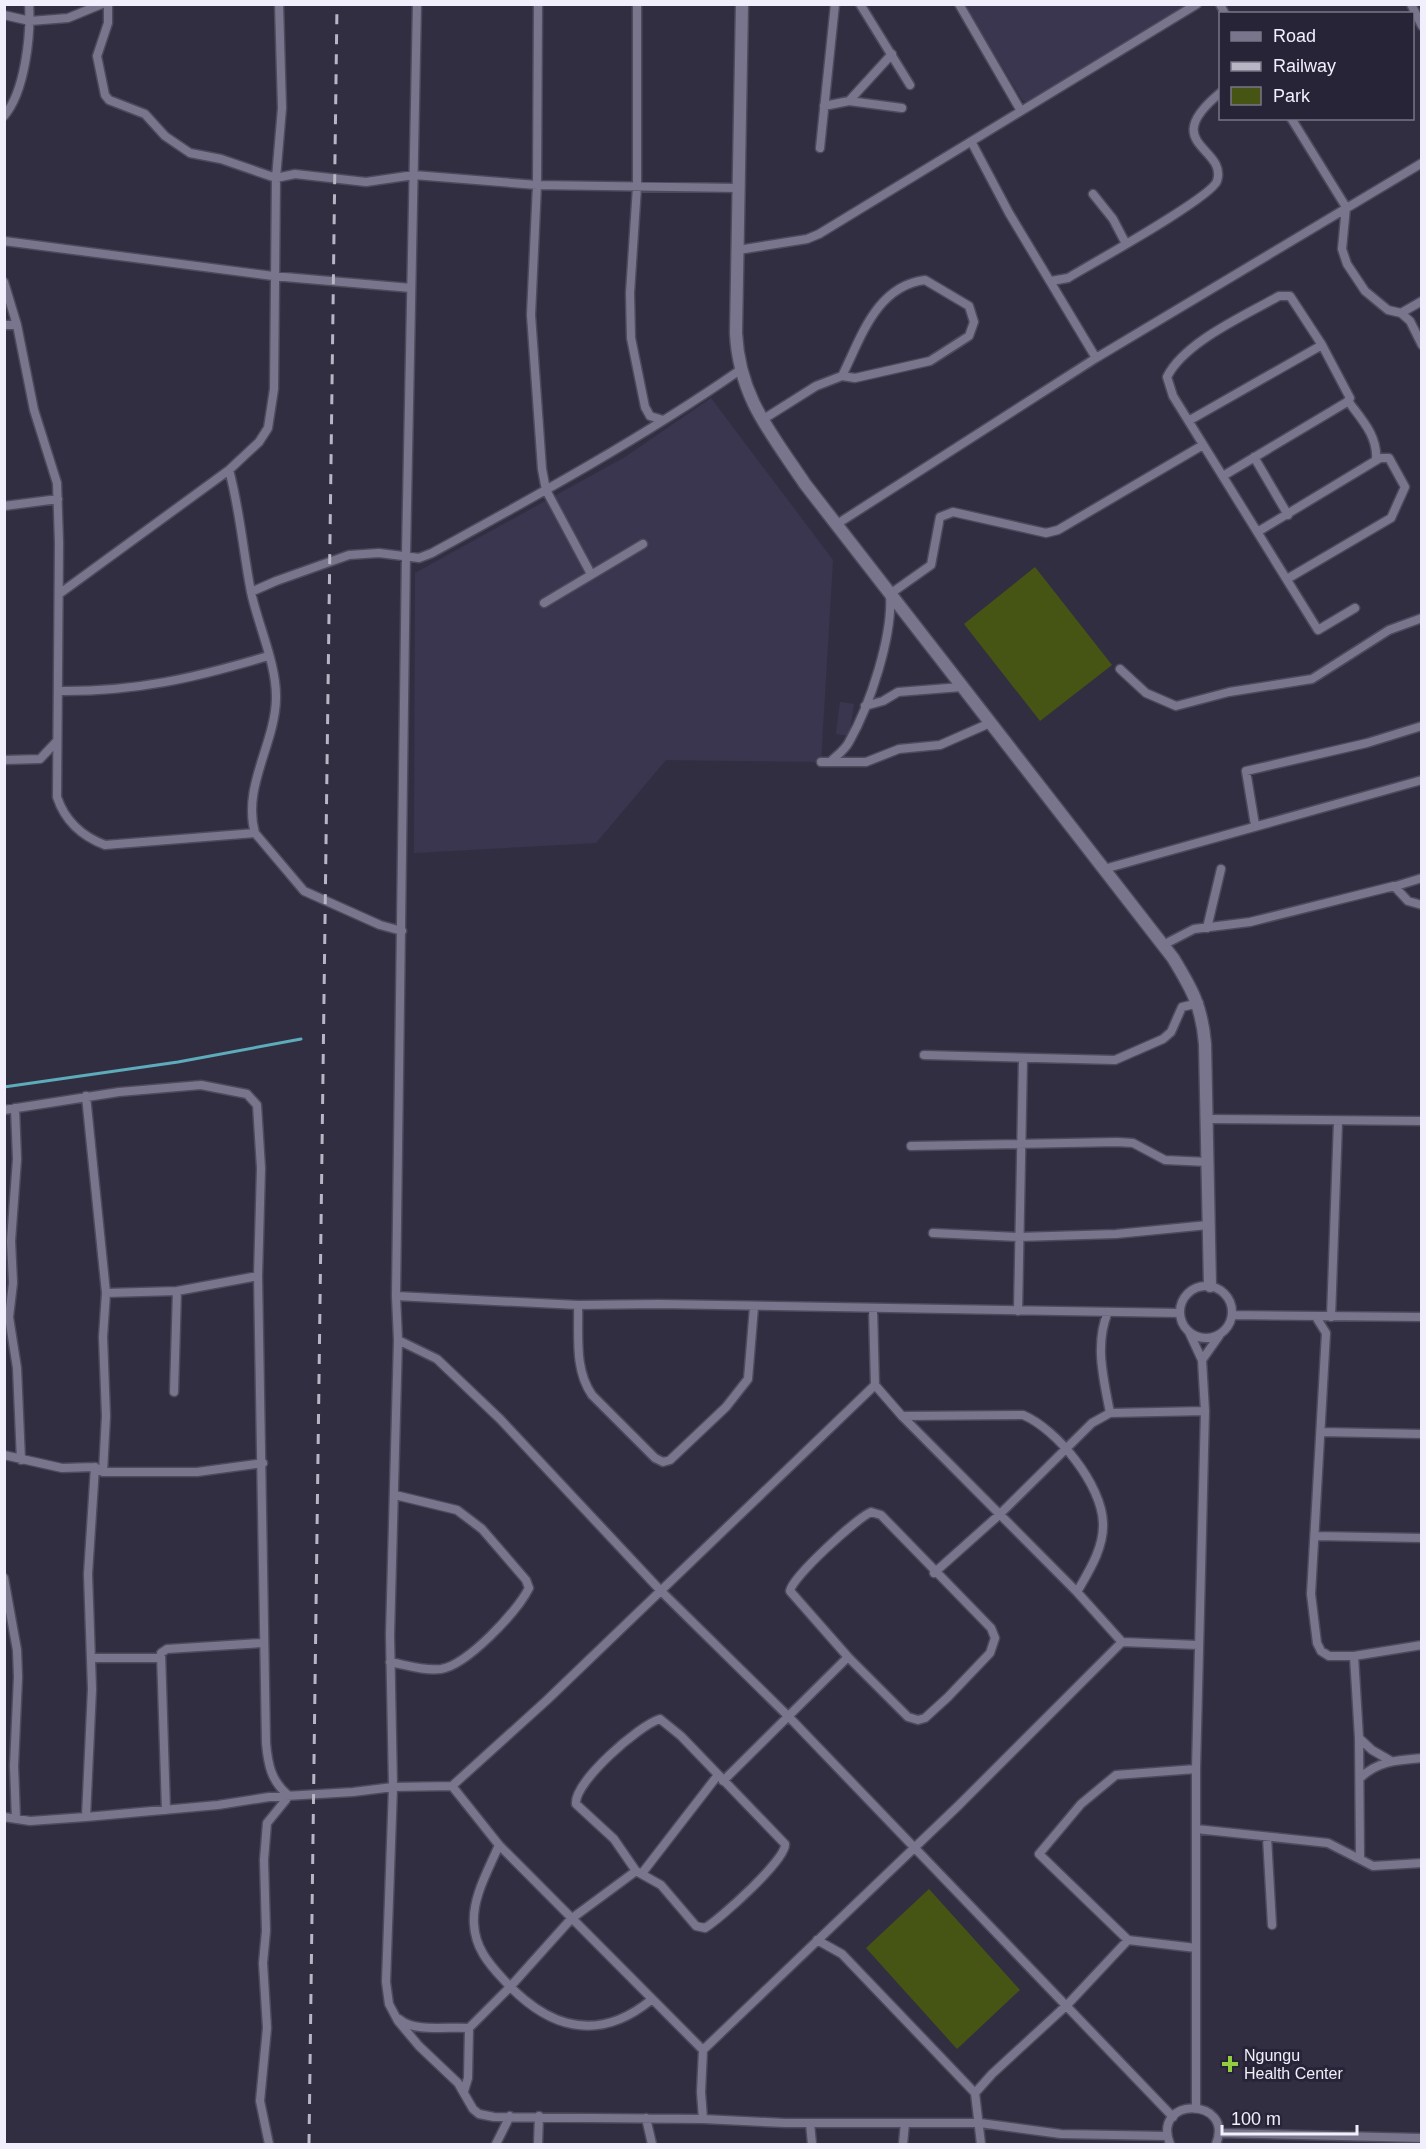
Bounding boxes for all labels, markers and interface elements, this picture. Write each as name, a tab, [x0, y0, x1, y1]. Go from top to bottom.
legend	[1219, 12, 1414, 120]
text: Road	[1273, 26, 1316, 46]
text: Railway	[1273, 56, 1336, 76]
text: Park	[1273, 86, 1311, 106]
place label: Ngungu Health Center	[1244, 2047, 1343, 2082]
marker: Ngungu Health Center	[1221, 2055, 1239, 2073]
scale bar	[1222, 2098, 1357, 2136]
text: 100 m	[1231, 2109, 1281, 2129]

